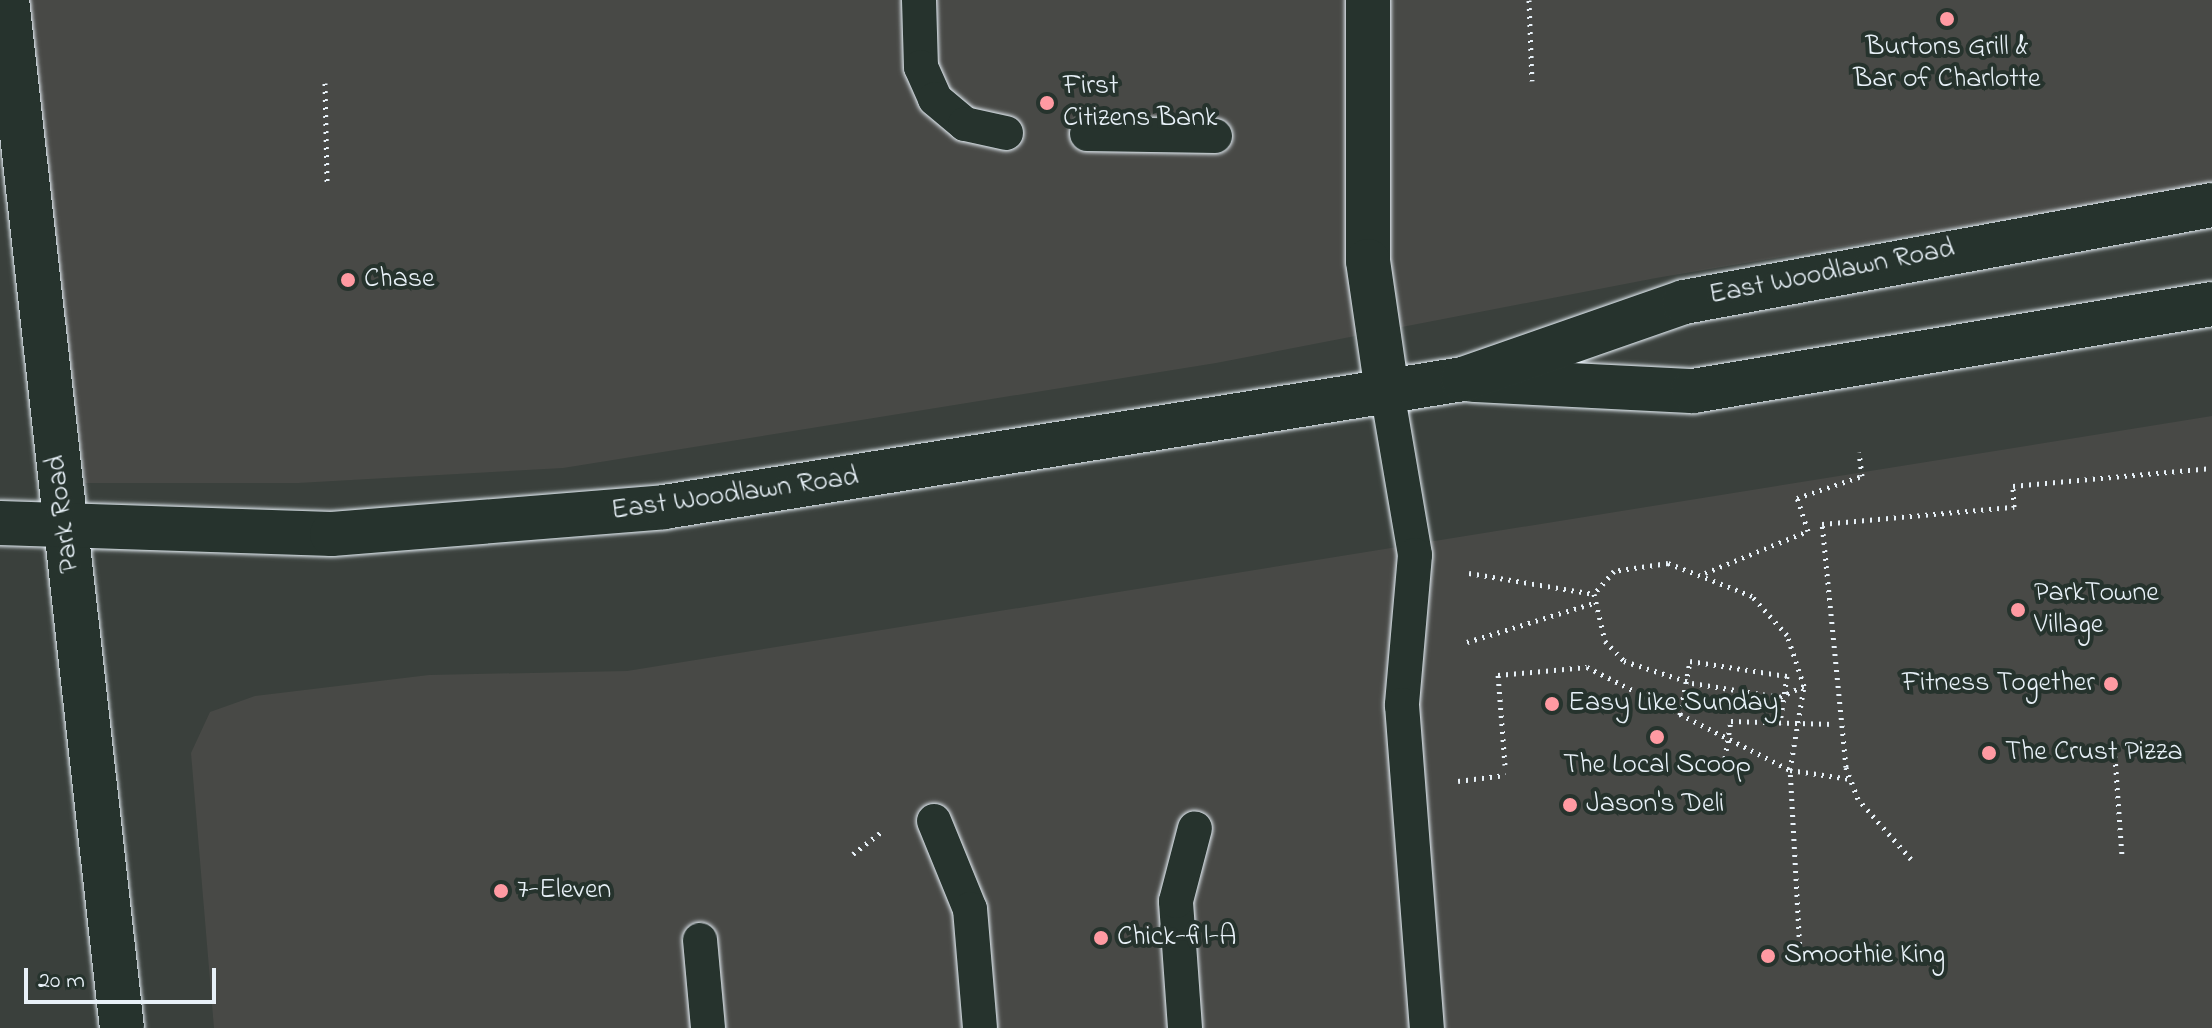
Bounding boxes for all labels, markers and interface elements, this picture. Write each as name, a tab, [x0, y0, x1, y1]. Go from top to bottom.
marker: Burtons Grill & Bar of Charlotte	[1938, 10, 1956, 28]
place label: Burtons Grill & Bar of Charlotte	[1853, 31, 2041, 97]
place label: First Citizens Bank	[1063, 70, 1217, 136]
marker: First Citizens Bank	[1038, 94, 1056, 112]
street label: East Woodlawn Road	[1706, 233, 1958, 313]
place label: Chase	[364, 263, 435, 297]
marker: Chase	[339, 271, 357, 289]
street label: Park Road	[40, 453, 88, 575]
street label: East Woodlawn Road	[609, 461, 861, 529]
place label: ParkTowne Village	[2034, 577, 2159, 643]
marker: ParkTowne Village	[2009, 601, 2027, 619]
place label: Fitness Together	[1902, 667, 2095, 701]
marker: Fitness Together	[2102, 675, 2120, 693]
place label: Easy Like Sunday	[1568, 687, 1778, 721]
marker: Easy Like Sunday	[1543, 695, 1561, 713]
marker: The Local Scoop	[1648, 728, 1666, 746]
place label: The Crust Pizza	[2005, 736, 2183, 770]
marker: The Crust Pizza	[1980, 744, 1998, 762]
place label: The Local Scoop	[1563, 749, 1751, 783]
place label: Jason's Deli	[1586, 788, 1724, 822]
marker: Jason's Deli	[1561, 796, 1579, 814]
place label: 7-Eleven	[517, 874, 611, 908]
marker: 7-Eleven	[492, 882, 510, 900]
place label: Chick-fil-A	[1117, 921, 1236, 955]
marker: Chick-fil-A	[1092, 929, 1110, 947]
place label: Smoothie King	[1784, 939, 1945, 973]
marker: Smoothie King	[1759, 947, 1777, 965]
scale bar	[28, 952, 220, 1002]
text: 20 m	[38, 964, 85, 999]

